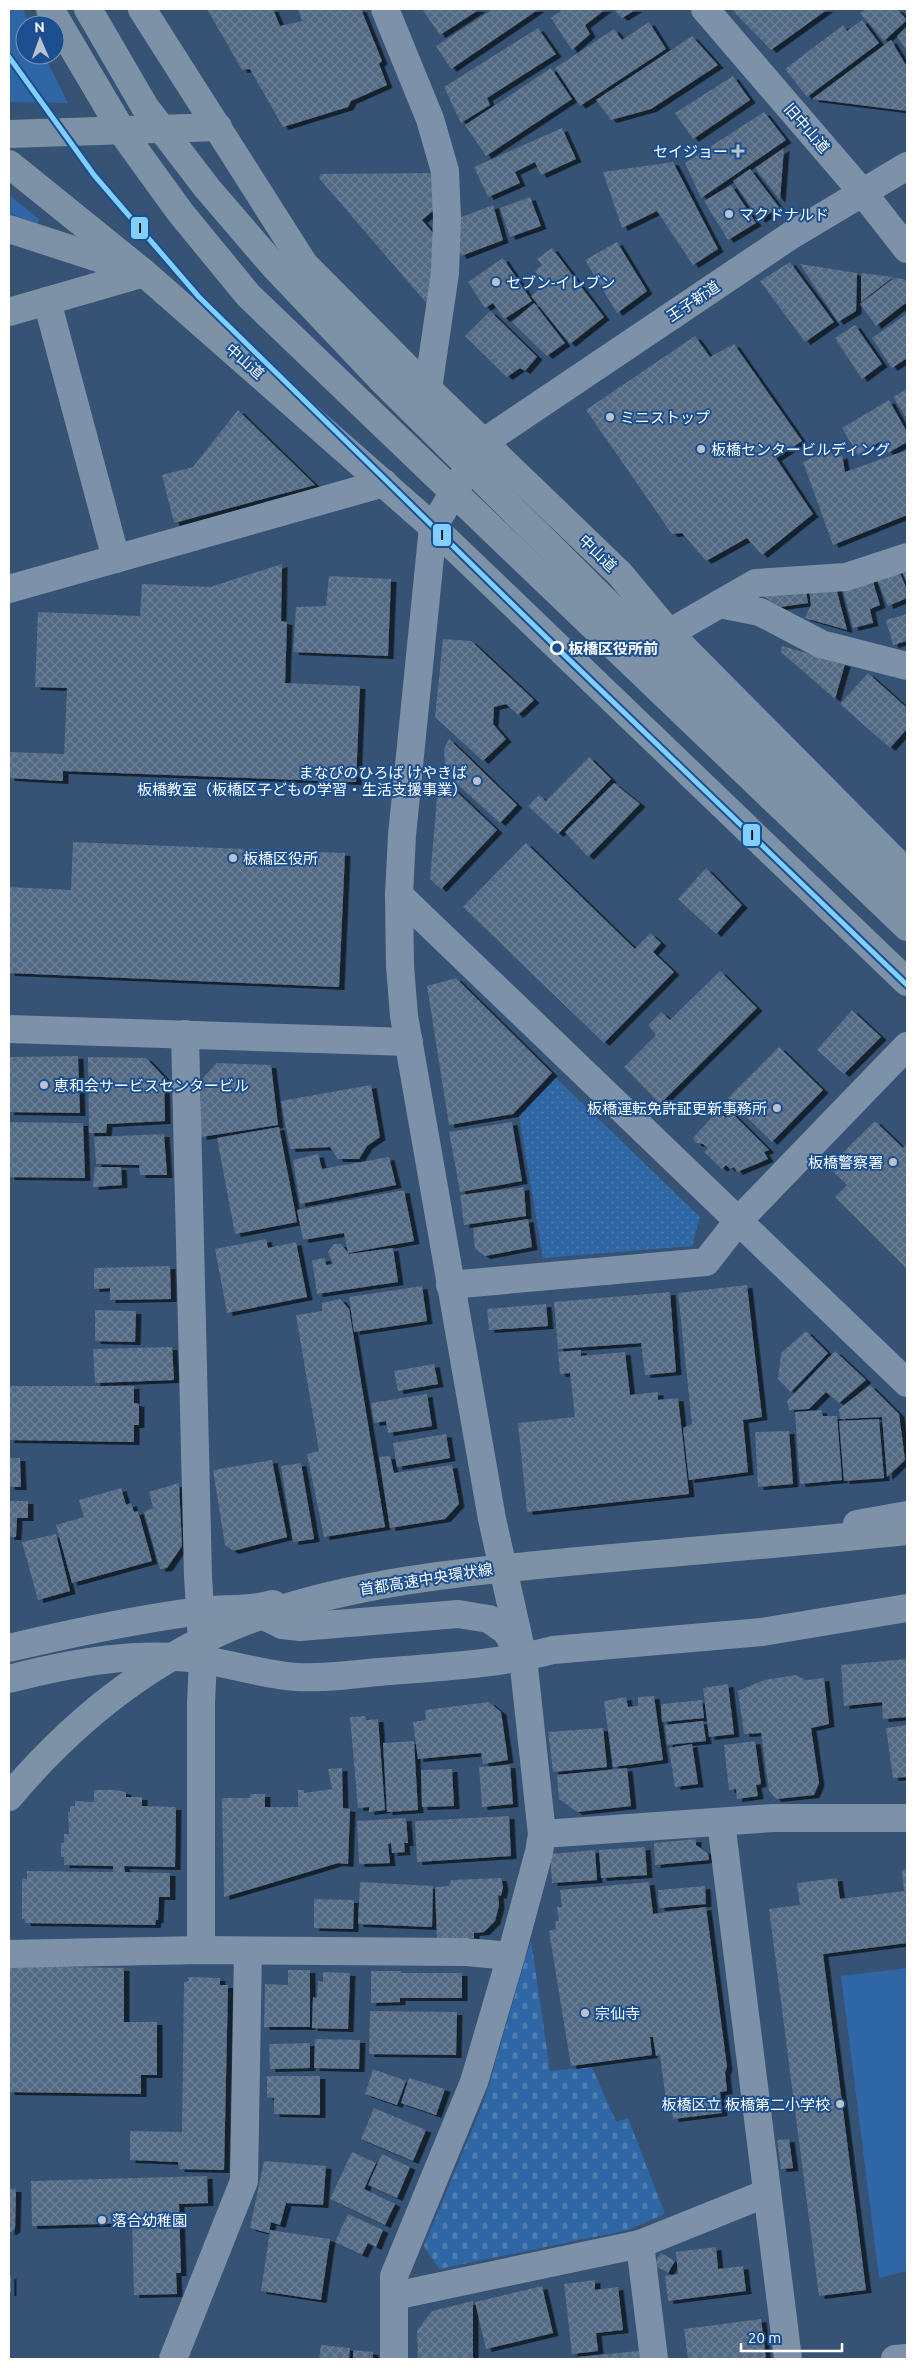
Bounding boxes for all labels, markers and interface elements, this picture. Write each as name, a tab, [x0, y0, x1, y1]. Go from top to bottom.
north arrow	[15, 15, 65, 65]
text: N	[34, 19, 45, 35]
street label: 旧中山道	[781, 100, 833, 156]
place label: セイジョー	[653, 143, 728, 160]
marker: セイジョー	[732, 145, 744, 157]
place label: マクドナルド	[739, 206, 829, 223]
marker: マクドナルド	[723, 208, 735, 220]
line badge: I	[130, 216, 149, 240]
text: I	[138, 220, 142, 236]
place label: セブン-イレブン	[506, 274, 615, 291]
marker: セブン-イレブン	[490, 276, 502, 288]
street label: 王子新道	[663, 277, 723, 325]
street label: 中山道	[222, 340, 268, 382]
place label: ミニストップ	[620, 409, 710, 426]
marker: ミニストップ	[604, 411, 616, 423]
place label: 板橋センタービルディング	[711, 441, 890, 458]
marker: 板橋センタービルディング	[695, 443, 707, 455]
line badge: I	[432, 523, 452, 547]
text: I	[440, 527, 444, 543]
street label: 中山道	[576, 531, 620, 575]
place label: 板橋区役所前	[568, 640, 658, 657]
marker: 板橋区役所前	[550, 641, 564, 655]
place label: まなびのひろば けやきば 板橋教室（板橋区子どもの学習・生活支援事業）	[137, 764, 467, 798]
marker: まなびのひろば けやきば 板橋教室（板橋区子どもの学習・生活支援事業）	[471, 775, 483, 787]
line badge: I	[742, 823, 761, 847]
text: I	[750, 827, 754, 843]
place label: 板橋区役所	[243, 850, 318, 867]
marker: 板橋区役所	[227, 852, 239, 864]
place label: 恵和会サービスセンタービル	[54, 1077, 249, 1094]
marker: 恵和会サービスセンタービル	[38, 1079, 50, 1091]
place label: 板橋運転免許証更新事務所	[587, 1100, 767, 1117]
marker: 板橋運転免許証更新事務所	[771, 1102, 783, 1114]
place label: 板橋警察署	[808, 1154, 883, 1171]
marker: 板橋警察署	[887, 1156, 899, 1168]
street label: 首都高速中央環状線	[358, 1560, 494, 1598]
place label: 宗仙寺	[595, 2005, 640, 2022]
marker: 宗仙寺	[579, 2007, 591, 2019]
place label: 板橋区立 板橋第二小学校	[662, 2096, 830, 2113]
marker: 板橋区立 板橋第二小学校	[834, 2098, 846, 2110]
place label: 落合幼稚園	[112, 2212, 187, 2229]
marker: 落合幼稚園	[96, 2214, 108, 2226]
scale bar	[741, 2320, 842, 2352]
text: 20 m	[748, 2329, 781, 2346]

